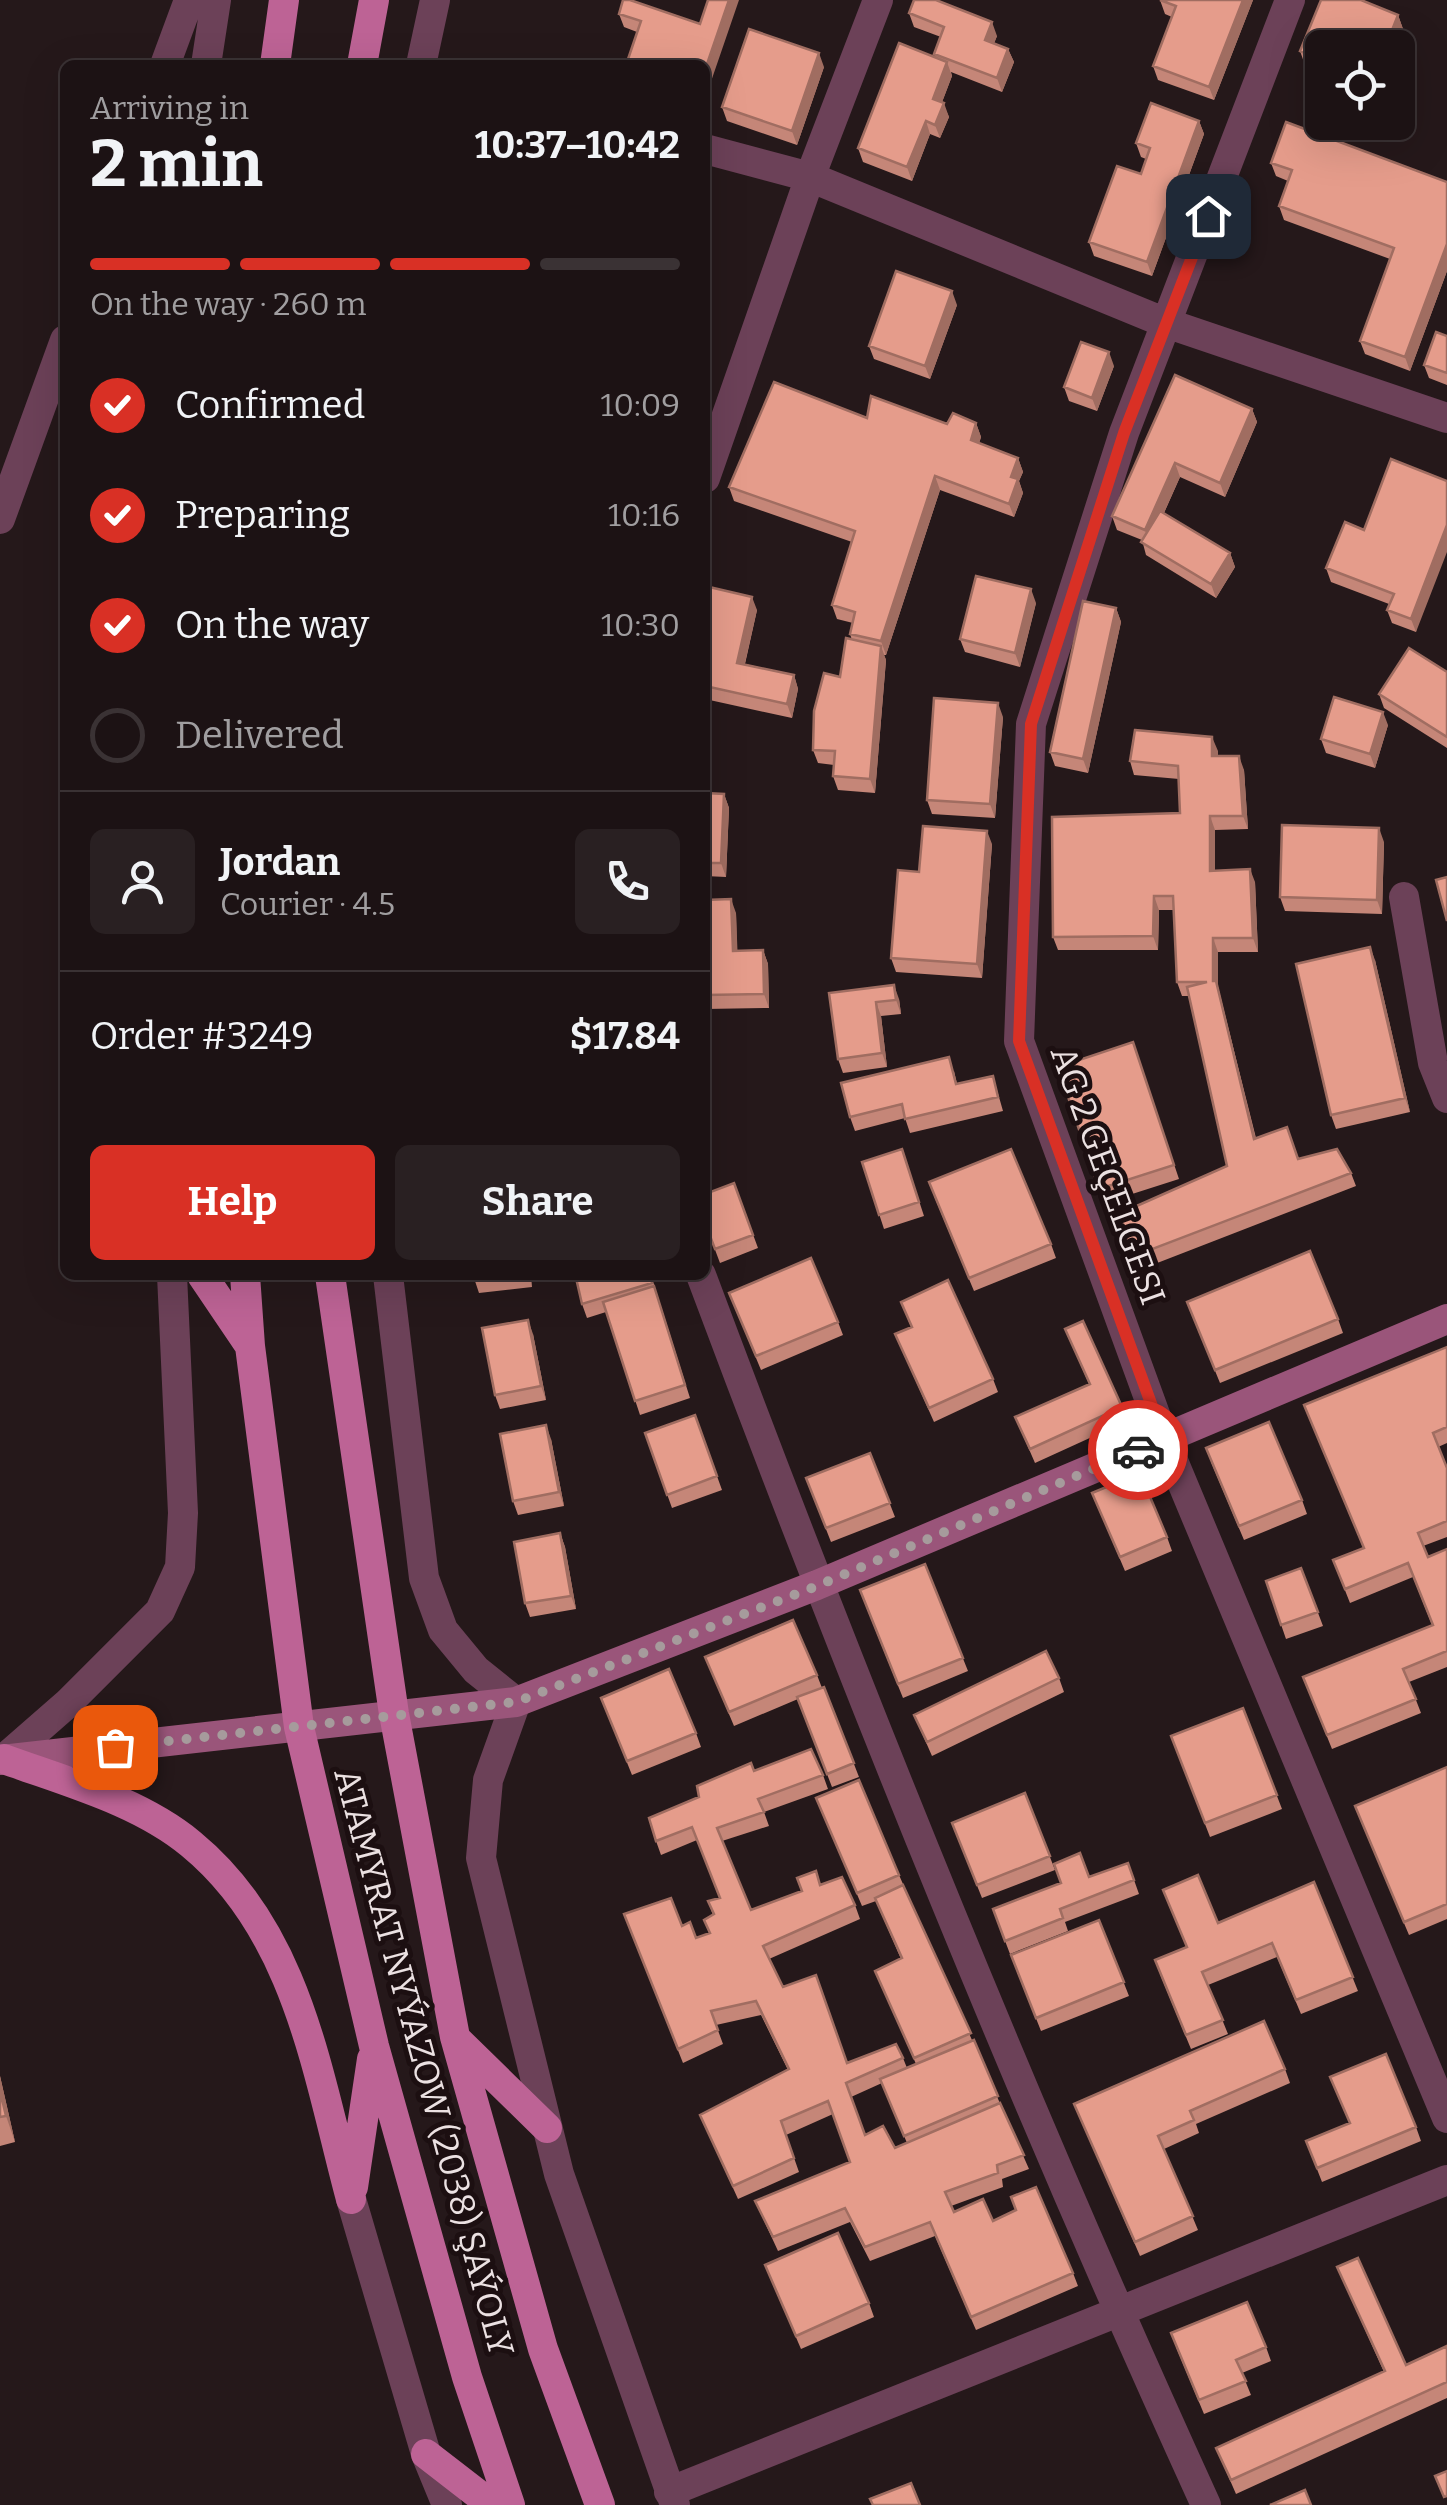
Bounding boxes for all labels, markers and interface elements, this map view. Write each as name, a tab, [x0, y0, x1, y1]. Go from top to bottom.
map controls	[1305, 30, 1415, 140]
button: locate	[1305, 30, 1415, 140]
text: Arriving in	[90, 89, 249, 127]
text: 10:37–10:42	[475, 122, 680, 168]
text: 2 min	[90, 125, 263, 203]
pin	[1166, 174, 1251, 259]
icon: home	[1181, 189, 1236, 244]
text: On the way · 260 m	[90, 285, 367, 323]
icon: check	[90, 378, 145, 433]
text: Confirmed	[175, 382, 365, 428]
text: 10:09	[600, 386, 680, 424]
icon: check	[90, 488, 145, 543]
text: Preparing	[175, 492, 350, 538]
text: 10:16	[608, 496, 680, 534]
icon: check	[90, 598, 145, 653]
text: On the way	[175, 602, 369, 648]
text: 10:30	[601, 606, 680, 644]
text: Delivered	[175, 712, 344, 758]
button: person	[90, 829, 195, 934]
button: phone	[575, 829, 680, 934]
text: Jordan	[220, 839, 340, 885]
text: Courier · 4.5	[220, 885, 395, 923]
text: Order #3249	[90, 1013, 314, 1059]
text: $17.84	[569, 1013, 680, 1059]
street label: AG 2 GEÇELGESI	[1042, 1040, 1174, 1310]
button: Help	[90, 1145, 375, 1260]
button: Share	[395, 1145, 680, 1260]
courier	[1088, 1400, 1188, 1500]
icon: car	[1111, 1423, 1166, 1478]
pin	[73, 1705, 158, 1790]
icon: bag	[88, 1720, 143, 1775]
street label: ATAMYRAT NYÝAZOW (2038) ŞAÝOLY	[325, 1764, 523, 2361]

